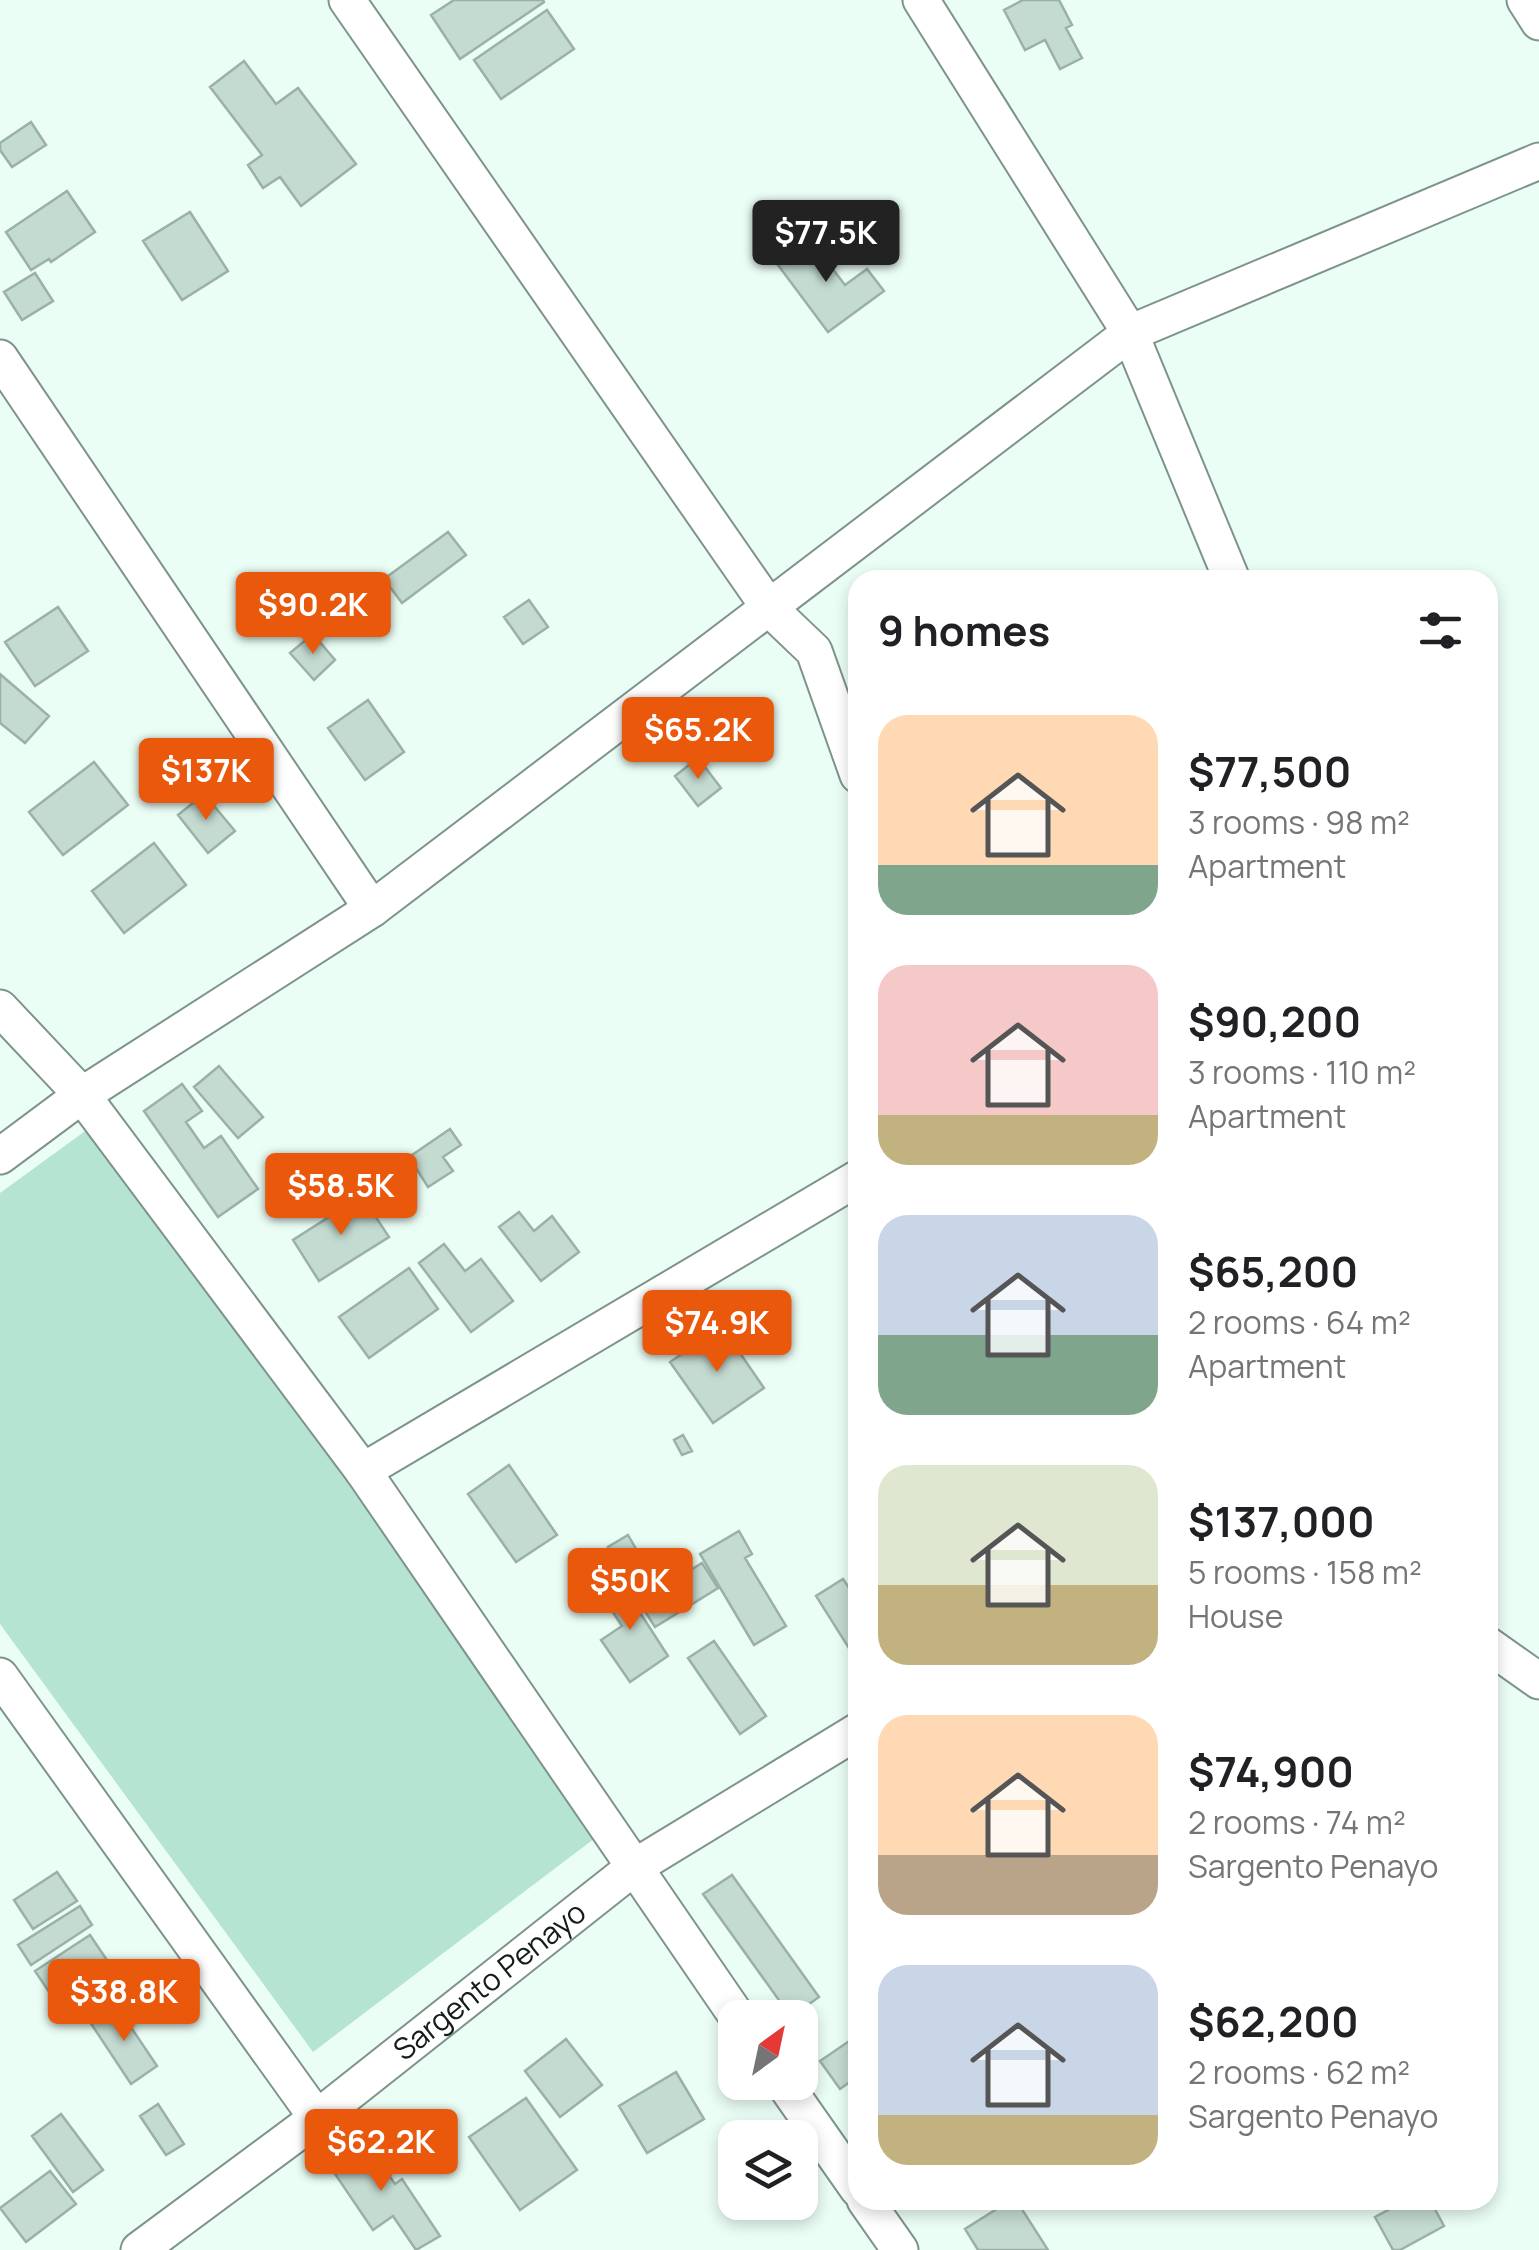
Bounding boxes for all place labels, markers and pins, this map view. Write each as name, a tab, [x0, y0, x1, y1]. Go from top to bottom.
pin: $77.5K	[745, 200, 907, 285]
pin: $90.2K	[232, 572, 394, 657]
pin: $65.2K	[617, 697, 779, 782]
pin: $137K	[136, 738, 276, 823]
pin: $58.5K	[260, 1153, 422, 1238]
pin: $74.9K	[636, 1290, 798, 1375]
pin: $50K	[571, 1548, 689, 1633]
pin: $38.8K	[43, 1959, 205, 2044]
pin: $62.2K	[300, 2109, 462, 2194]

